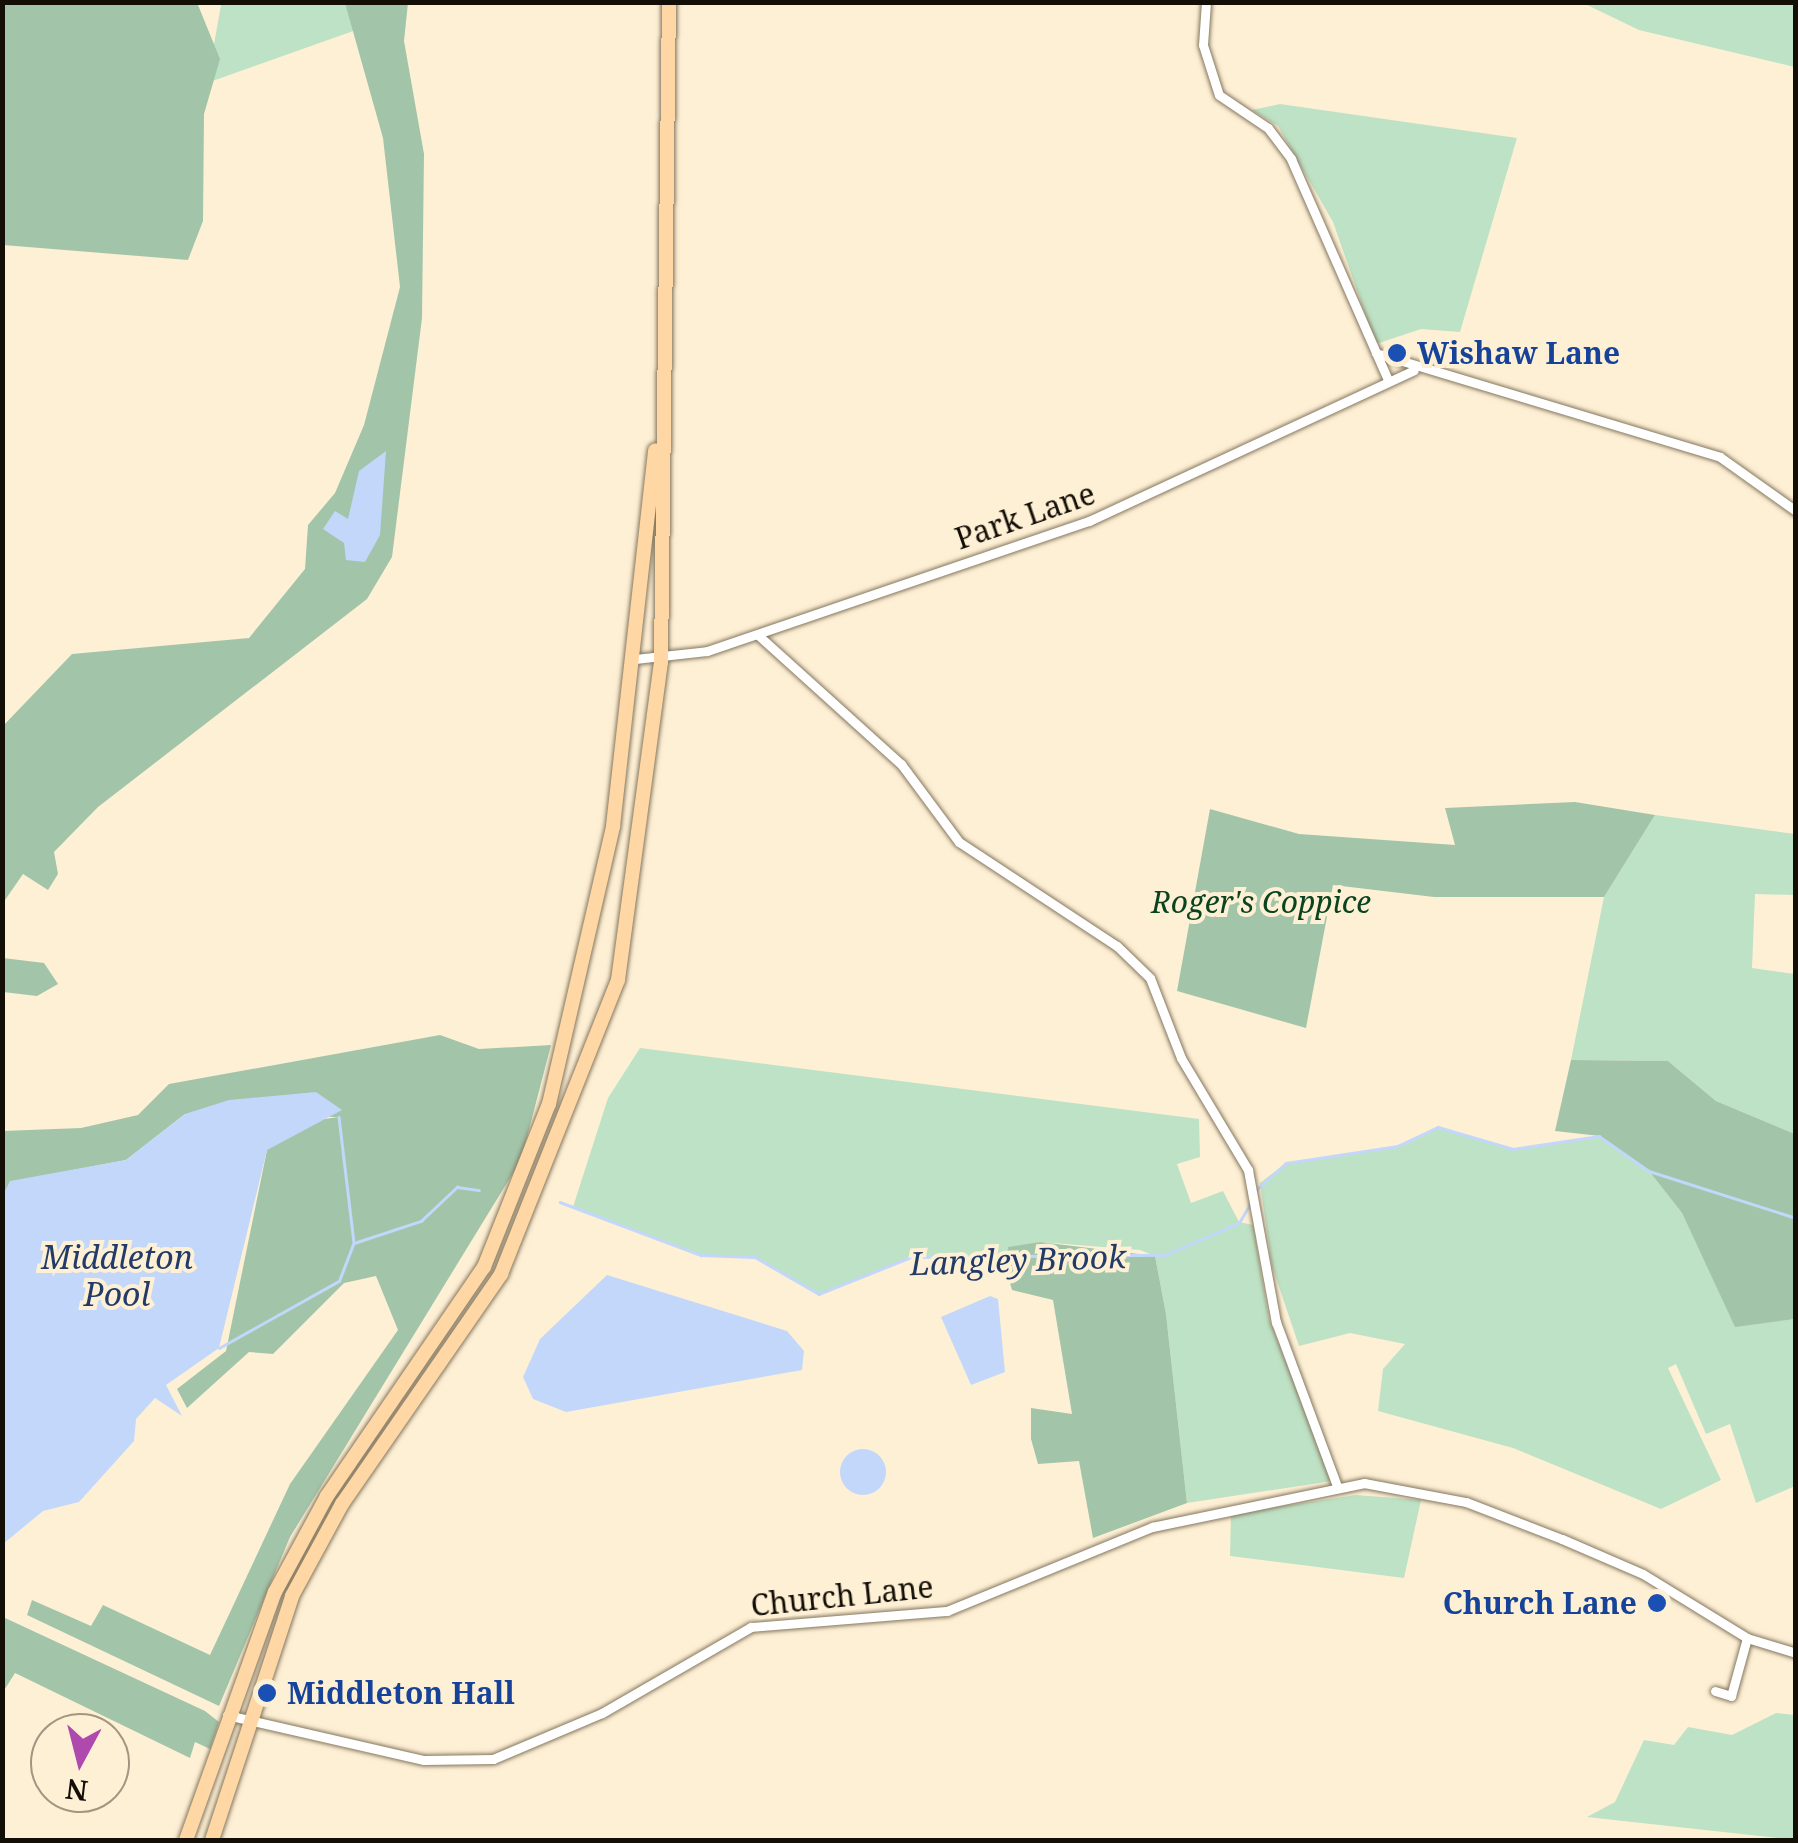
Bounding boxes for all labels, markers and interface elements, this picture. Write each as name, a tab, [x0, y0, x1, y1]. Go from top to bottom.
place label: Wishaw Lane	[1417, 335, 1620, 371]
marker: Wishaw Lane	[1386, 342, 1408, 364]
street label: Park Lane	[950, 475, 1100, 557]
park label: Roger's Coppice	[1151, 884, 1371, 920]
water label: Langley Brook	[909, 1237, 1127, 1283]
water label: Middleton Pool	[41, 1239, 193, 1314]
street label: Church Lane	[749, 1569, 935, 1623]
place label: Church Lane	[1443, 1585, 1637, 1621]
marker: Church Lane	[1646, 1592, 1668, 1614]
place label: Middleton Hall	[287, 1675, 515, 1711]
marker: Middleton Hall	[256, 1682, 278, 1704]
north arrow	[30, 1713, 130, 1813]
text: N	[63, 1771, 90, 1811]

